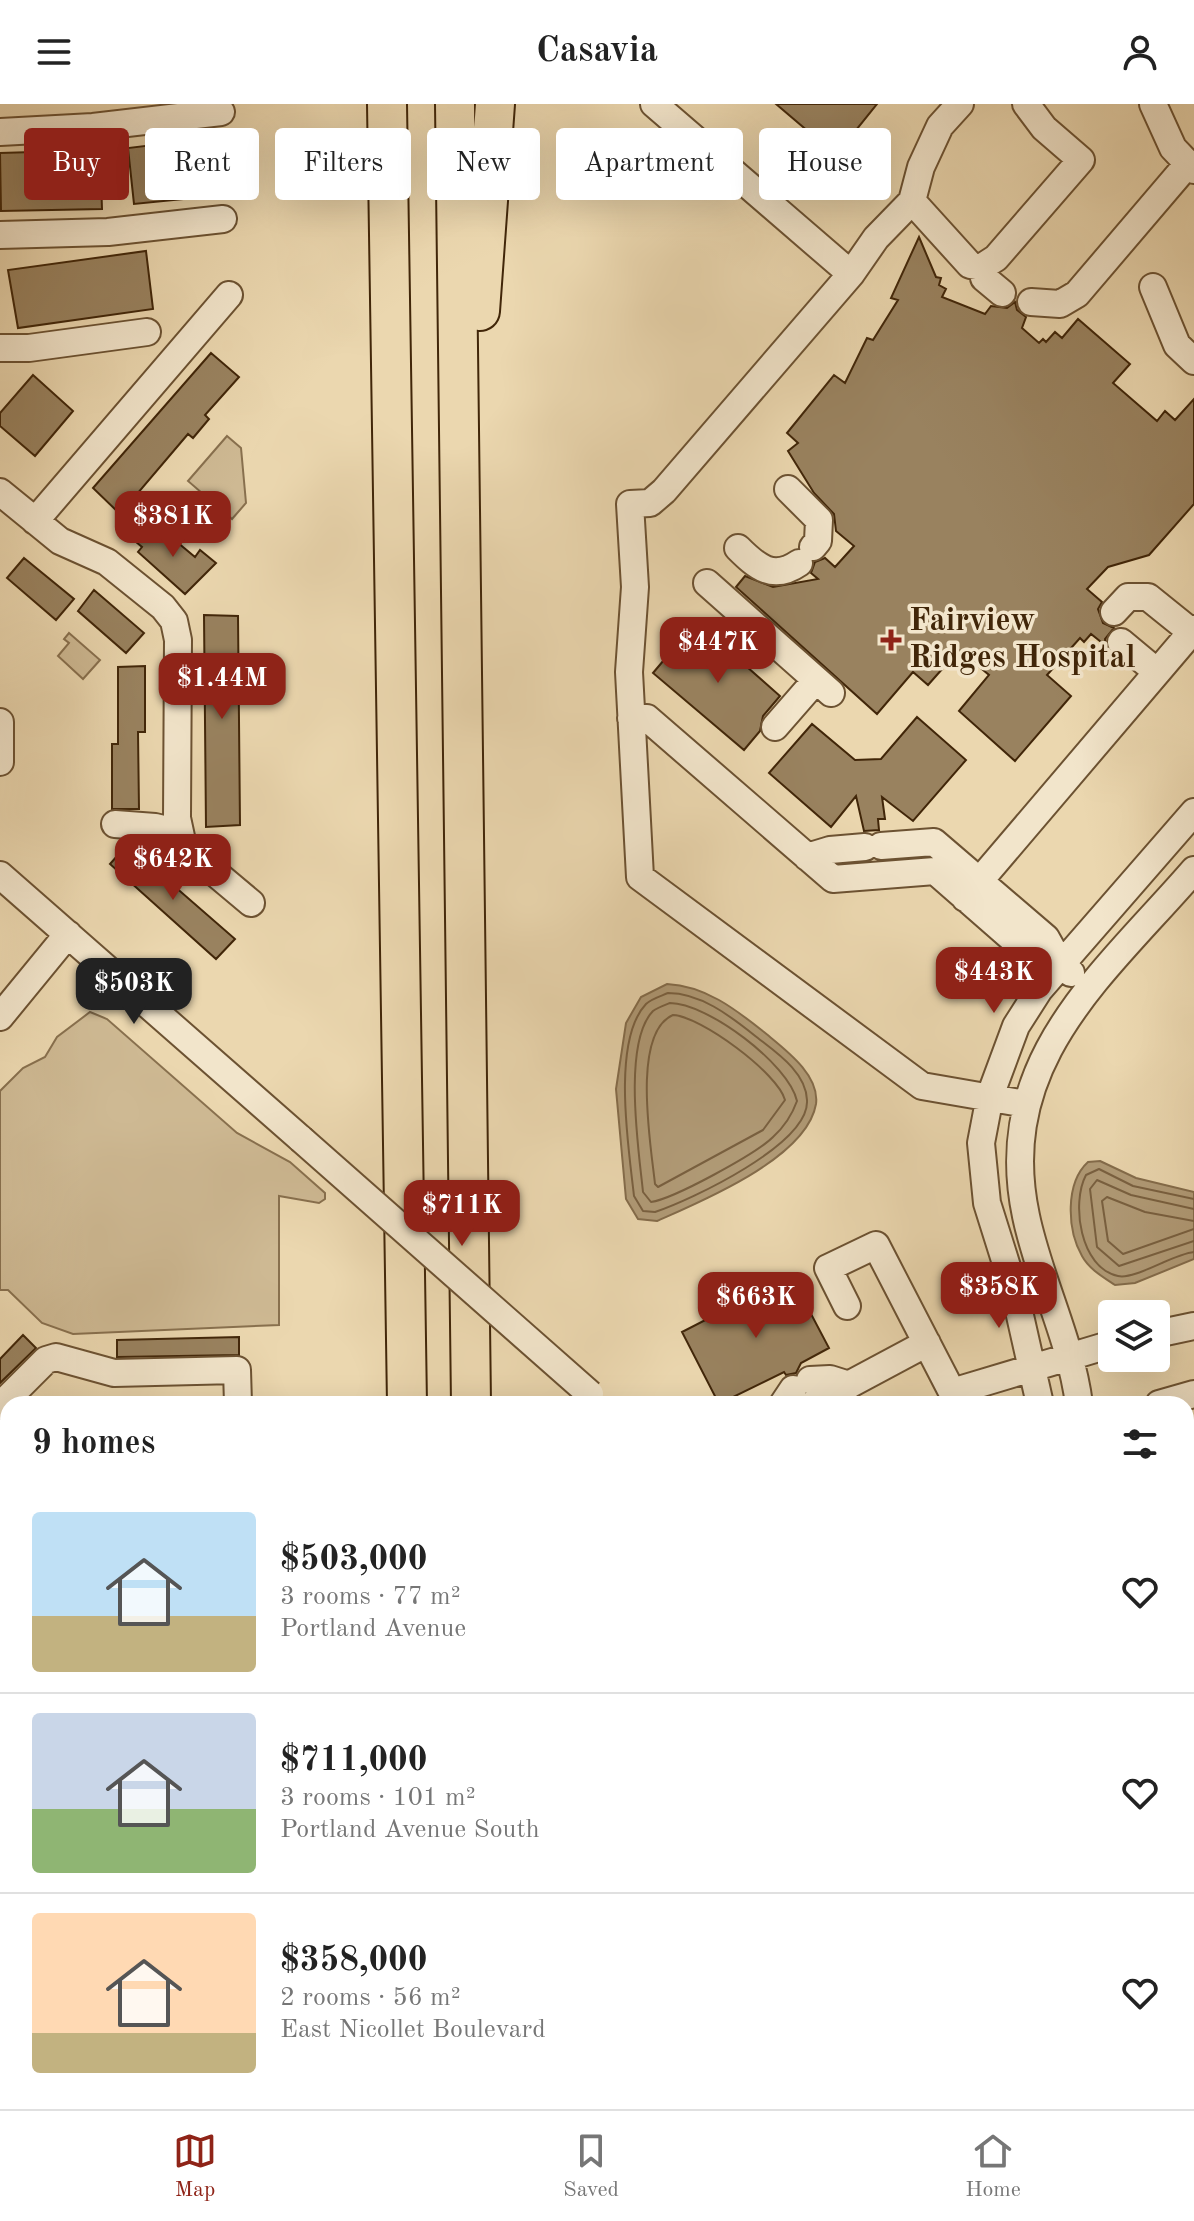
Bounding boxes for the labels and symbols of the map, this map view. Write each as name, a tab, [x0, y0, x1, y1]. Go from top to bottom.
pin: $381K	[117, 491, 229, 559]
place label: Fairview Ridges Hospital	[909, 606, 1136, 675]
pin: $447K	[662, 617, 774, 685]
marker: Fairview Ridges Hospital	[880, 629, 902, 651]
pin: $1.44M	[157, 653, 287, 721]
pin: $642K	[117, 834, 229, 902]
pin: $443K	[938, 947, 1050, 1015]
pin: $503K	[78, 958, 190, 1026]
pin: $711K	[406, 1180, 518, 1248]
pin: $358K	[943, 1262, 1055, 1330]
pin: $663K	[700, 1272, 812, 1340]

